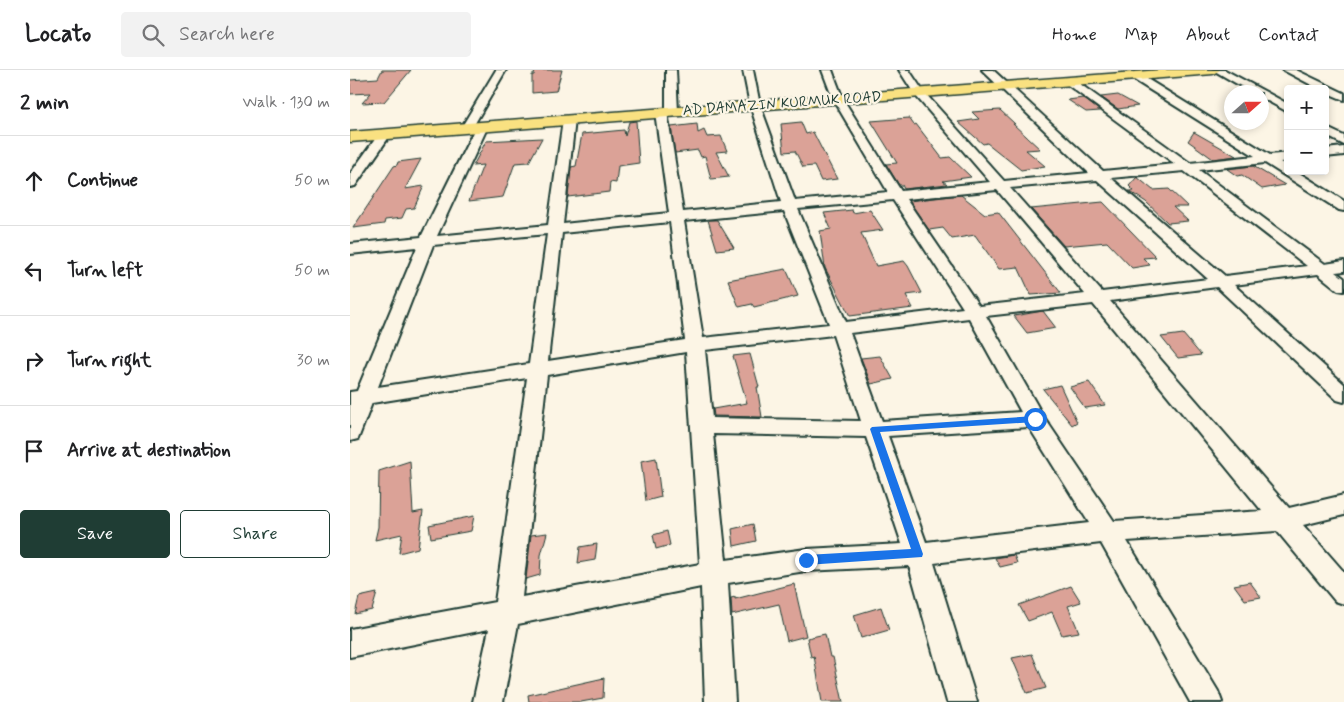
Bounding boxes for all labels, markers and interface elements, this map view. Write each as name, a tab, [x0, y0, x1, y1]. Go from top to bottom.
search box	[121, 12, 471, 57]
text: Locato	[25, 19, 91, 50]
icon: search	[139, 21, 167, 49]
text: Search here	[179, 22, 275, 47]
text: Home	[1052, 23, 1097, 47]
text: Map	[1125, 23, 1158, 47]
text: About	[1186, 23, 1230, 47]
text: Contact	[1258, 23, 1319, 47]
north arrow	[1224, 85, 1269, 130]
map controls	[1284, 85, 1329, 175]
button: +	[1284, 85, 1329, 130]
street label: AD DAMAZIN KURMUK ROAD	[682, 87, 882, 121]
text: 2 min	[20, 89, 69, 117]
text: Walk · 130 m	[243, 92, 330, 113]
button: −	[1284, 130, 1329, 175]
icon: ahead	[20, 167, 48, 195]
text: Continue	[67, 168, 138, 193]
text: 50 m	[294, 170, 330, 191]
icon: left	[20, 257, 48, 285]
text: Turn left	[67, 258, 143, 283]
text: 50 m	[294, 260, 330, 281]
icon: right	[20, 347, 48, 375]
text: Turn right	[67, 348, 151, 373]
text: 30 m	[297, 350, 330, 371]
route start	[1024, 408, 1047, 431]
icon: arrive	[20, 437, 48, 465]
text: Arrive at destination	[67, 438, 231, 463]
button: Save	[20, 510, 170, 558]
button: Share	[180, 510, 330, 558]
route end	[795, 549, 818, 572]

